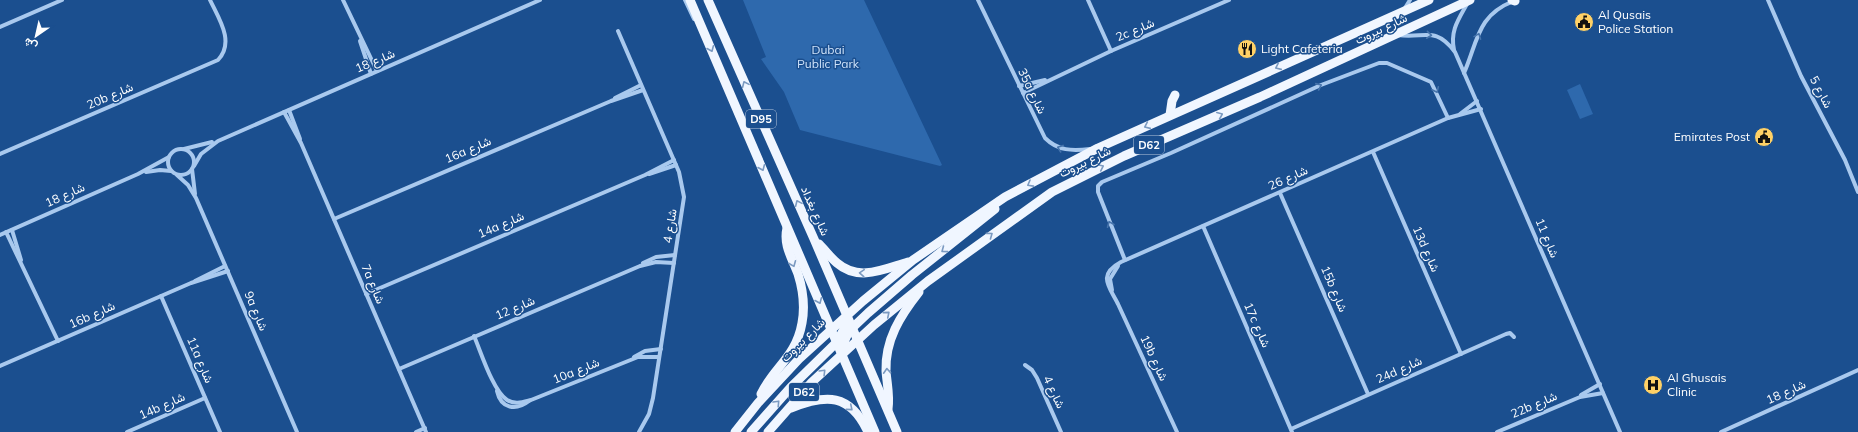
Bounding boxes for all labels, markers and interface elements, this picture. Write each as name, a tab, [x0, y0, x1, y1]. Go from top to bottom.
place label: Al Qusais Police Station	[1598, 7, 1673, 36]
street label: شارع بيروت	[1352, 10, 1410, 49]
public building icon: Al Qusais Police Station	[1573, 11, 1595, 33]
street label: 2c شارع	[1113, 15, 1157, 46]
north arrow	[16, 16, 56, 56]
one-way arrow	[1425, 30, 1432, 39]
one-way arrow	[1474, 33, 1482, 40]
text: ش	[21, 35, 40, 54]
restaurant icon: Light Cafeteria	[1236, 38, 1258, 60]
place label: Light Cafeteria	[1261, 41, 1343, 56]
park label: Dubai Public Park	[797, 42, 860, 71]
one-way arrow	[706, 44, 714, 52]
street label: شارع 18	[353, 45, 398, 77]
one-way arrow	[1275, 62, 1282, 70]
street label: 35a شارع	[1013, 66, 1050, 117]
street label: شارع 5	[1805, 73, 1836, 111]
street label: 20b شارع	[84, 79, 136, 114]
one-way arrow	[742, 81, 750, 89]
one-way arrow	[1316, 83, 1323, 91]
one-way arrow	[1431, 86, 1439, 93]
road number: D95	[746, 110, 776, 128]
one-way arrow	[1216, 111, 1223, 119]
one-way arrow	[1143, 121, 1151, 129]
public building icon: Emirates Post	[1753, 126, 1775, 148]
place label: Emirates Post	[1674, 129, 1750, 144]
street label: 16a شارع	[442, 133, 494, 168]
road number: D62	[1134, 136, 1164, 154]
street label: شارع بيروت	[1056, 143, 1114, 182]
one-way arrow	[1056, 144, 1063, 152]
street label: شارع 26	[1266, 162, 1311, 195]
one-way arrow	[758, 164, 766, 171]
one-way arrow	[1096, 164, 1104, 172]
street label: شارع 18	[43, 179, 88, 212]
one-way arrow	[1027, 179, 1034, 186]
street label: شارع بغداد	[796, 184, 833, 239]
one-way arrow	[795, 200, 803, 207]
street label: 14a شارع	[475, 208, 527, 243]
street label: شارع 4	[659, 208, 682, 244]
street label: شارع 11	[1531, 216, 1563, 261]
one-way arrow	[1107, 221, 1115, 228]
street label: 13d شارع	[1408, 223, 1443, 275]
one-way arrow	[986, 233, 993, 240]
one-way arrow	[941, 246, 948, 253]
one-way arrow	[788, 259, 796, 267]
street label: 7a شارع	[357, 262, 389, 307]
street label: 15b شارع	[1316, 263, 1351, 315]
one-way arrow	[859, 268, 865, 277]
street label: 9a شارع	[240, 289, 272, 334]
street label: شارع 12	[493, 292, 538, 324]
one-way arrow	[814, 296, 822, 304]
street label: 16b شارع	[66, 298, 118, 333]
street label: 17c شارع	[1239, 300, 1274, 350]
one-way arrow	[882, 311, 889, 318]
street label: شارع بيروت	[778, 315, 829, 366]
street label: 19b شارع	[1136, 332, 1172, 384]
street label: 11a شارع	[182, 334, 217, 386]
street label: 24d شارع	[1373, 353, 1425, 388]
street label: 10a شارع	[550, 354, 602, 388]
one-way arrow	[882, 368, 891, 374]
one-way arrow	[818, 369, 826, 377]
place label: Al Ghusais Clinic	[1667, 370, 1727, 399]
street label: شارع 4	[1039, 373, 1069, 411]
hospital icon: Al Ghusais Clinic	[1642, 374, 1664, 396]
street label: شارع 18	[1764, 376, 1809, 409]
road number: D62	[789, 383, 819, 401]
street label: 22b شارع	[1508, 388, 1560, 423]
street label: 14b شارع	[136, 389, 188, 424]
one-way arrow	[772, 400, 780, 408]
one-way arrow	[845, 404, 853, 411]

